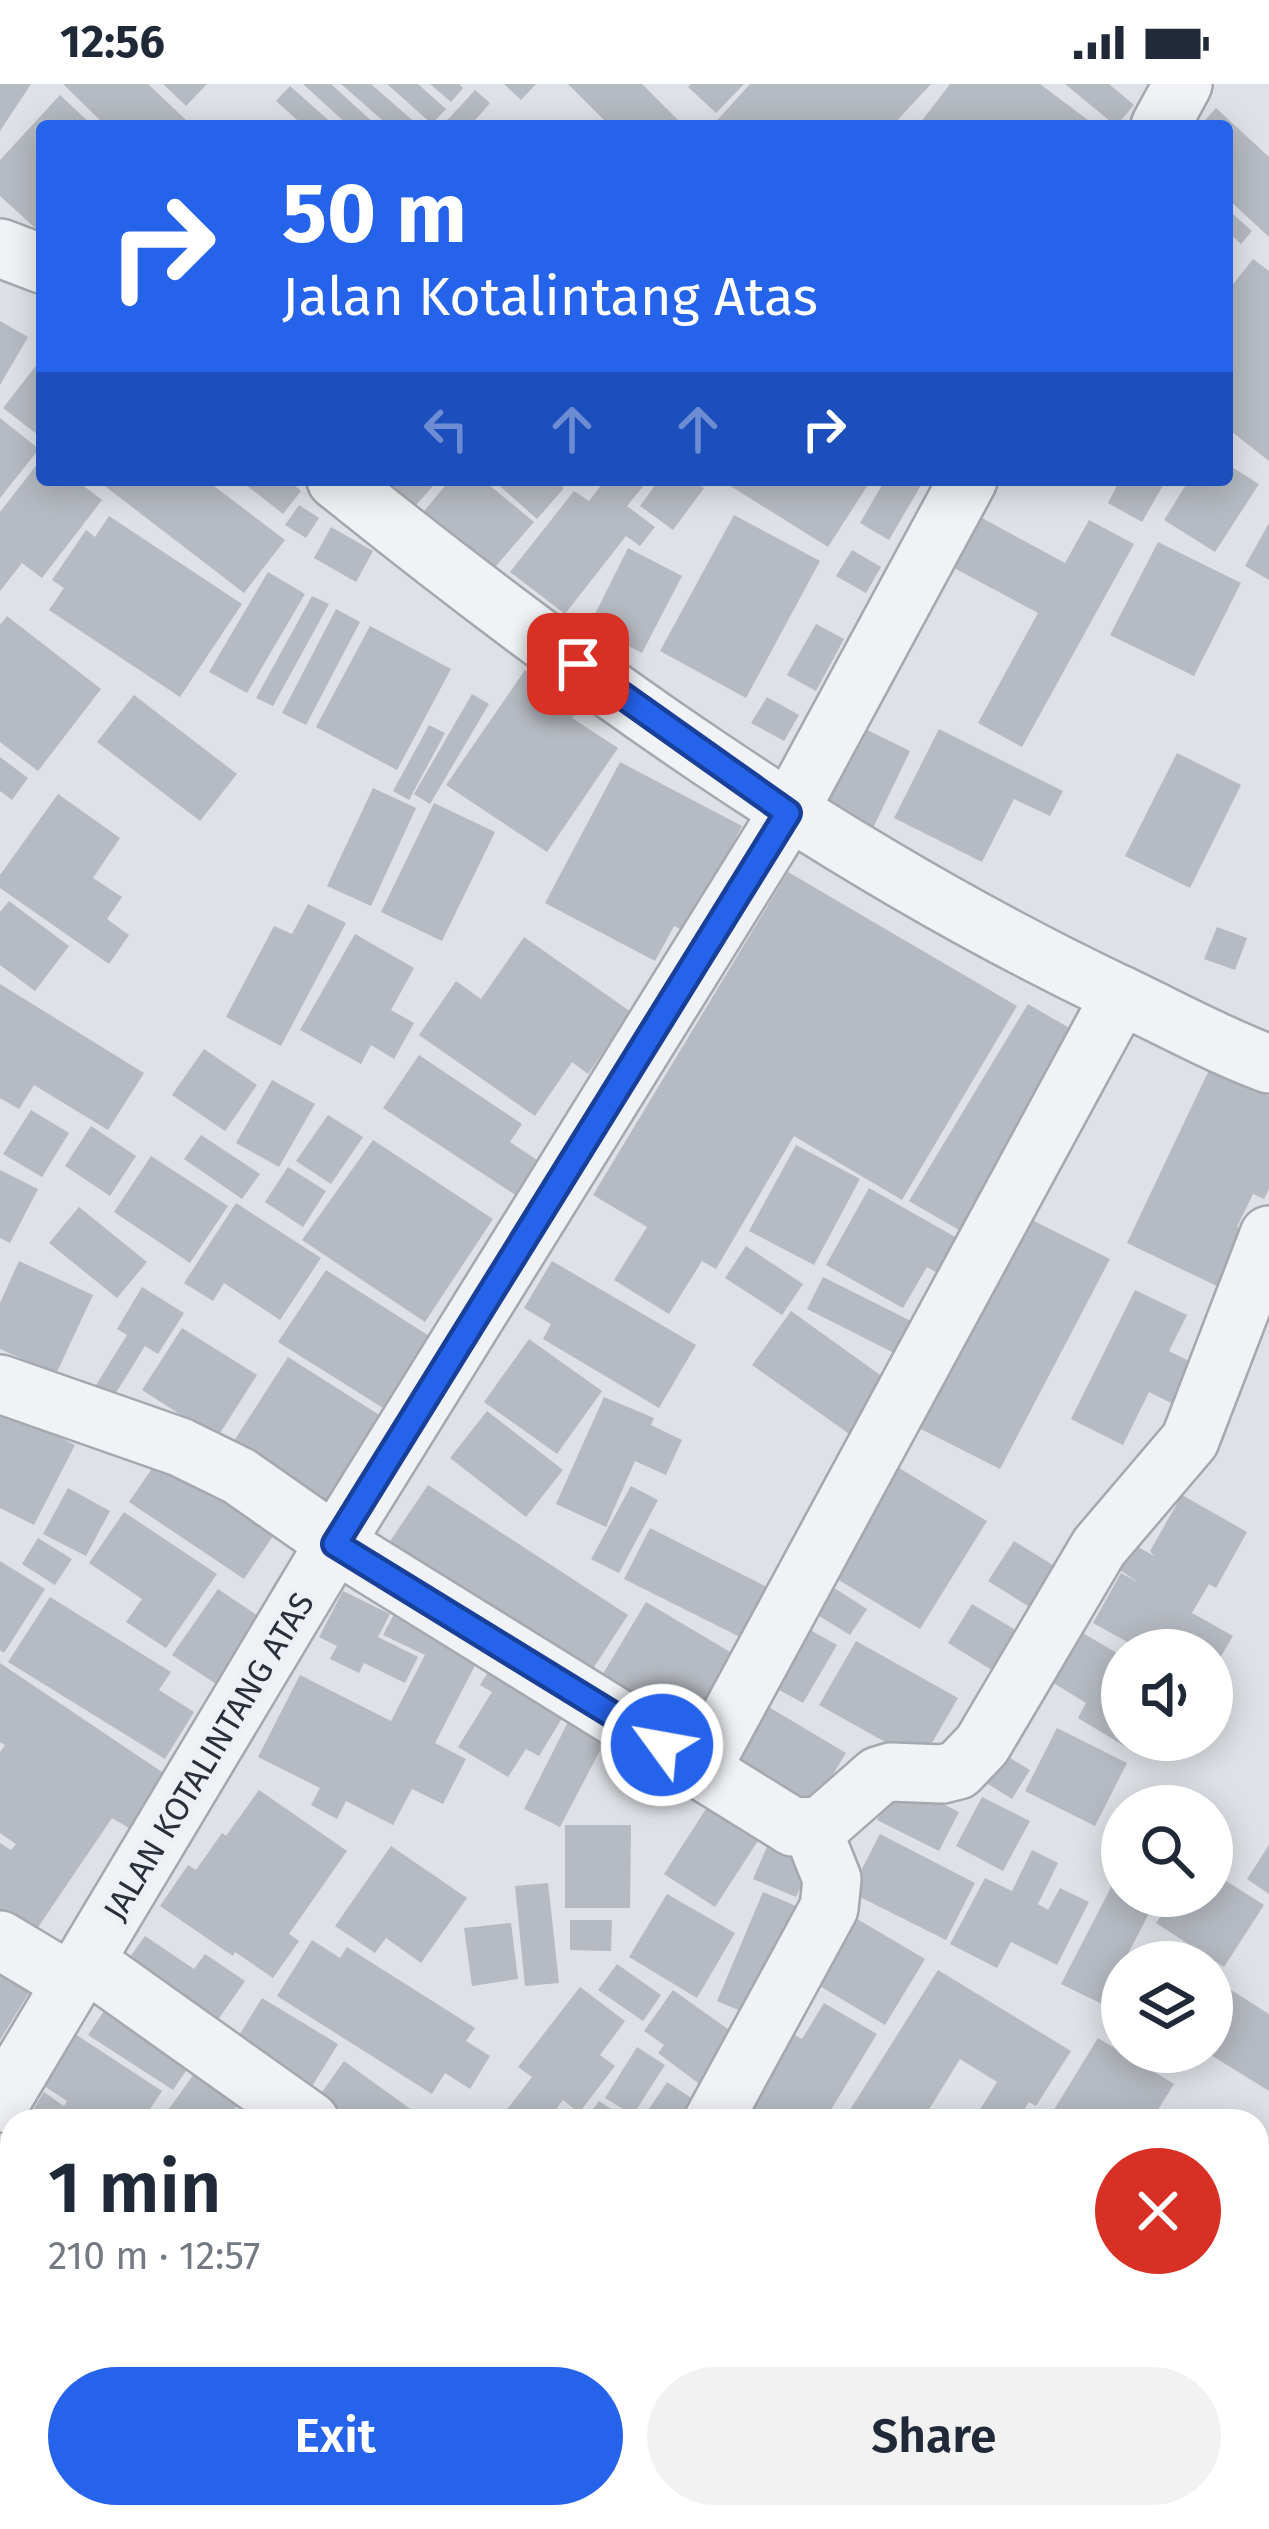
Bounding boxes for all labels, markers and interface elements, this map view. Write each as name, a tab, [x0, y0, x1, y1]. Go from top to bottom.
text: 12:56	[60, 15, 165, 69]
text: 50 m	[282, 163, 467, 264]
icon: right	[84, 168, 240, 324]
text: Jalan Kotalintang Atas	[282, 265, 818, 329]
icon: left	[413, 396, 479, 462]
icon: ahead	[539, 396, 605, 462]
icon: ahead	[665, 396, 731, 462]
icon: right	[791, 396, 857, 462]
pin	[527, 613, 629, 715]
icon: arrive	[545, 631, 611, 697]
street label: JALAN KOTALINTANG ATAS	[95, 1585, 323, 1928]
map controls	[1101, 1629, 1233, 2073]
button: sound	[1101, 1629, 1233, 1761]
position arrow	[599, 1682, 725, 1808]
button: search	[1101, 1785, 1233, 1917]
button: layers	[1101, 1941, 1233, 2073]
text: 1 min	[48, 2145, 221, 2231]
button: close	[1095, 2148, 1221, 2274]
text: 210 m · 12:57	[48, 2233, 260, 2279]
button: Exit	[48, 2367, 623, 2505]
button: Share	[647, 2367, 1221, 2505]

